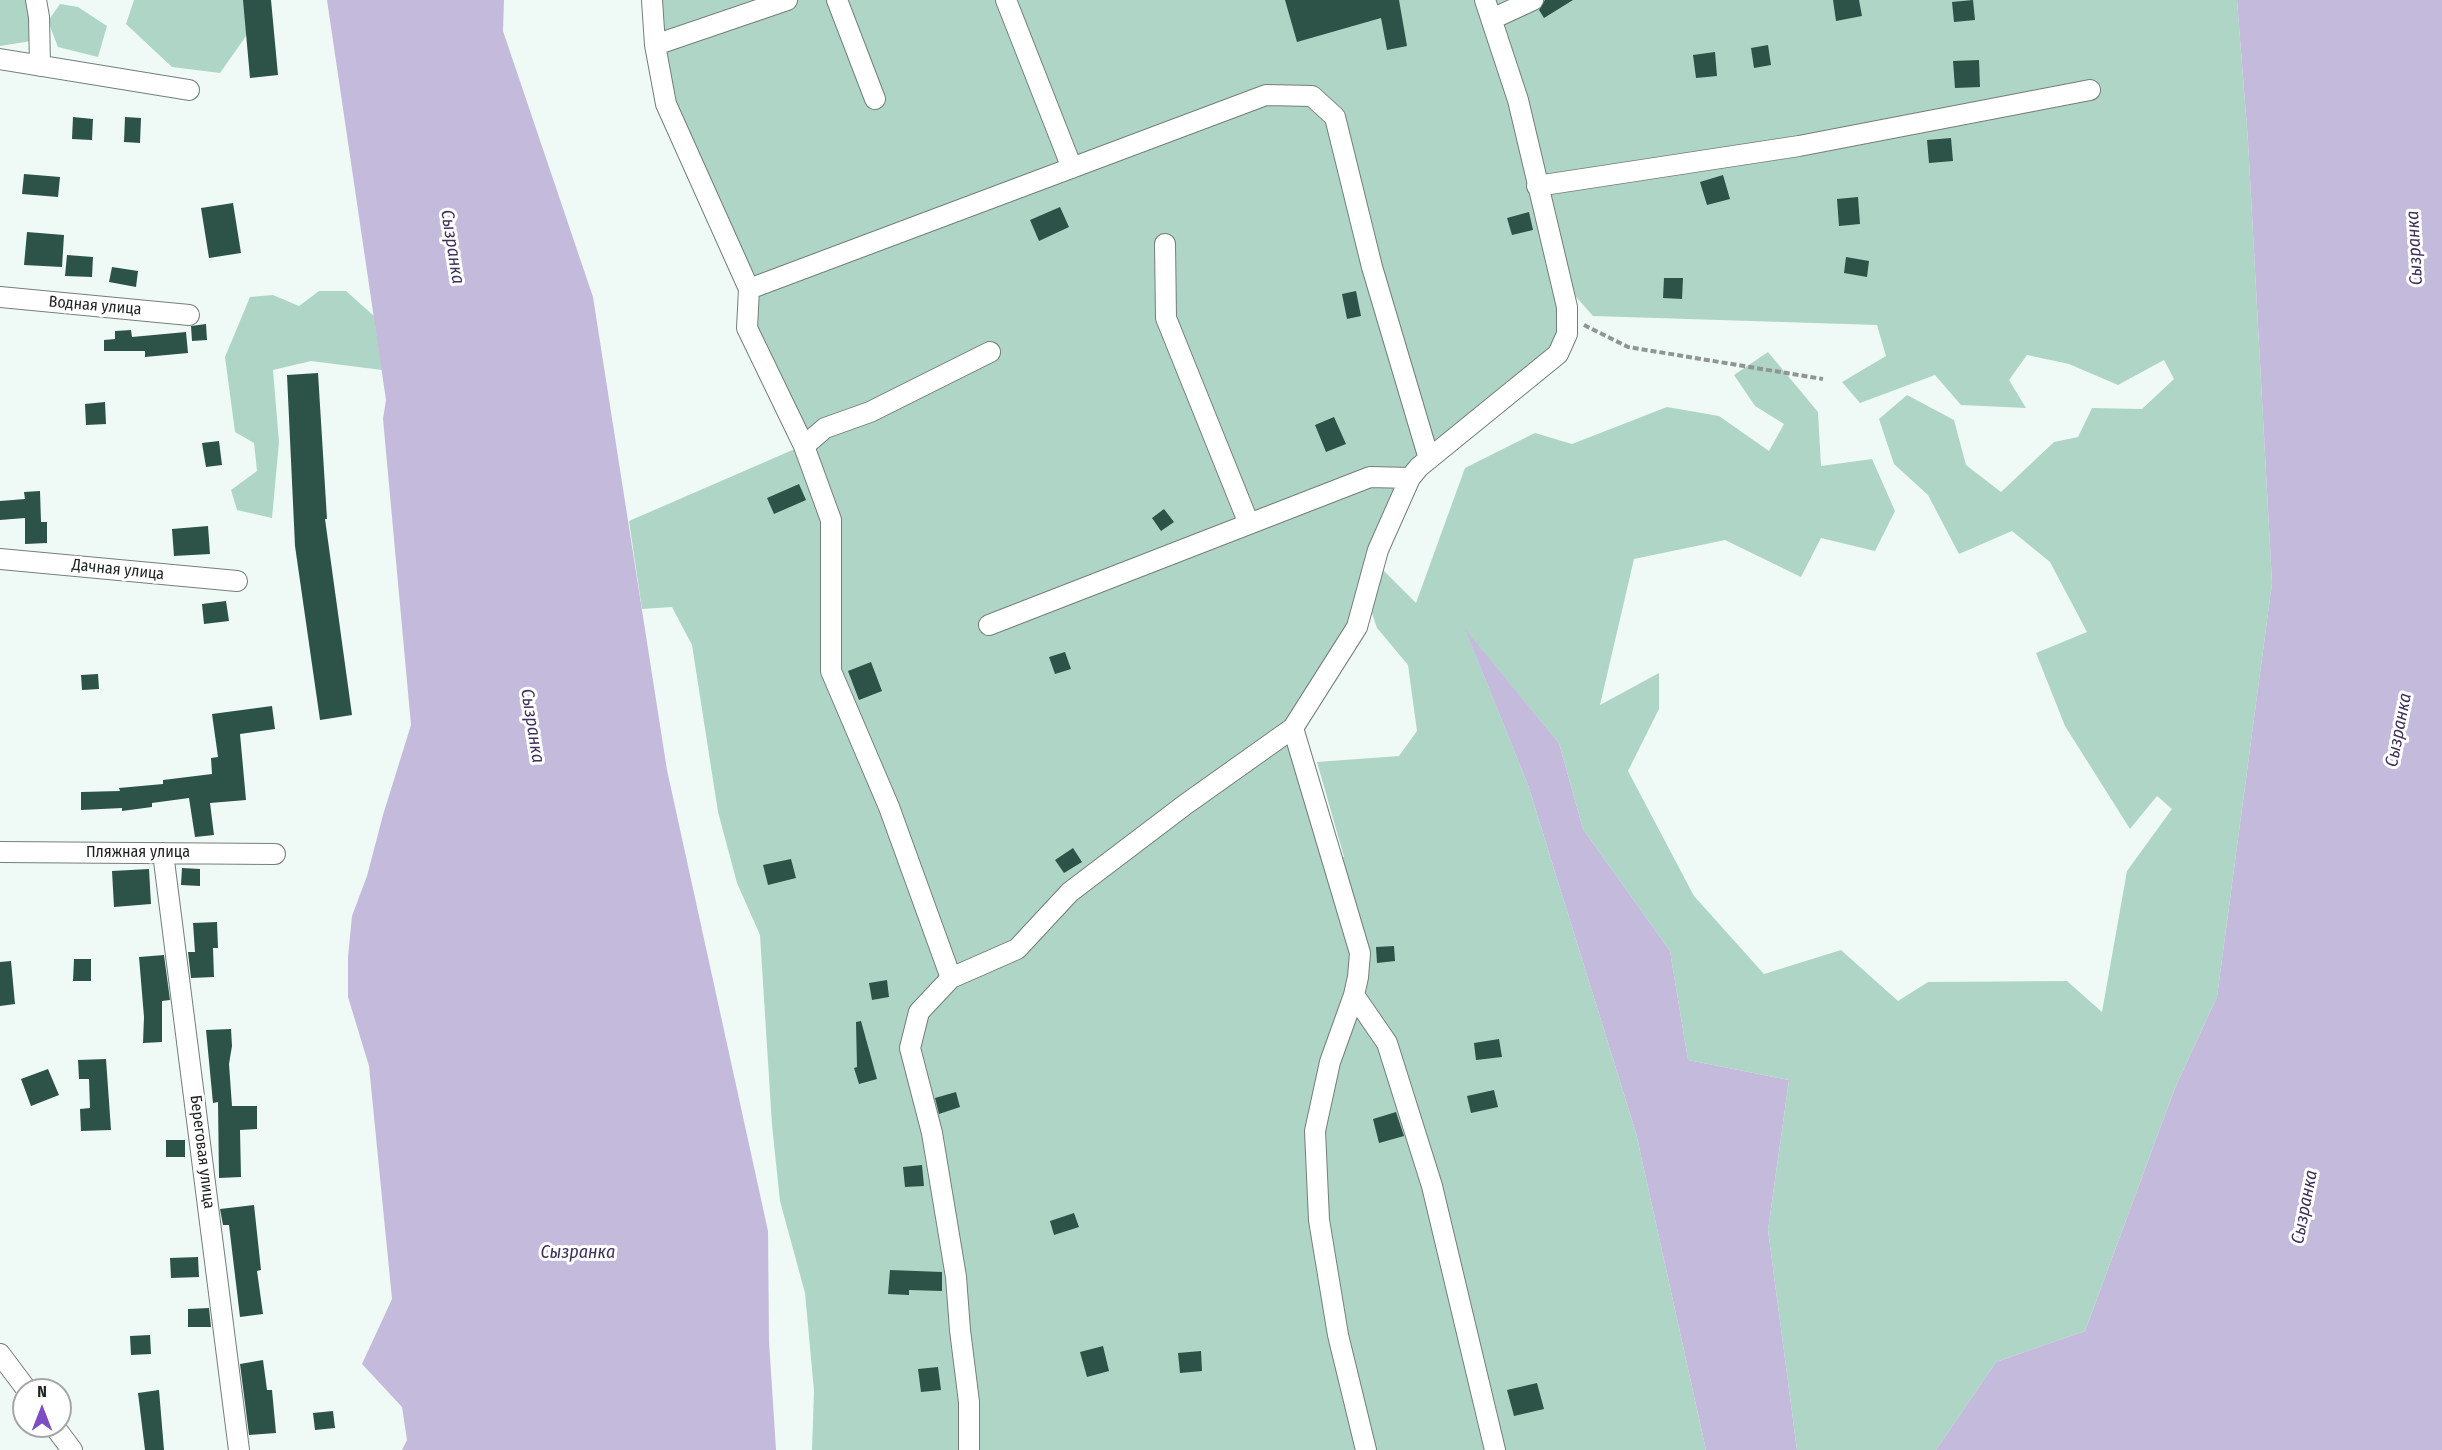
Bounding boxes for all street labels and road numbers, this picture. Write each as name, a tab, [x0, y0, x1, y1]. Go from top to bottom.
street label: Водная улица	[48, 292, 142, 320]
street label: Дачная улица	[71, 556, 165, 584]
street label: Пляжная улица	[86, 843, 190, 863]
street label: Береговая улица	[185, 1094, 219, 1210]

